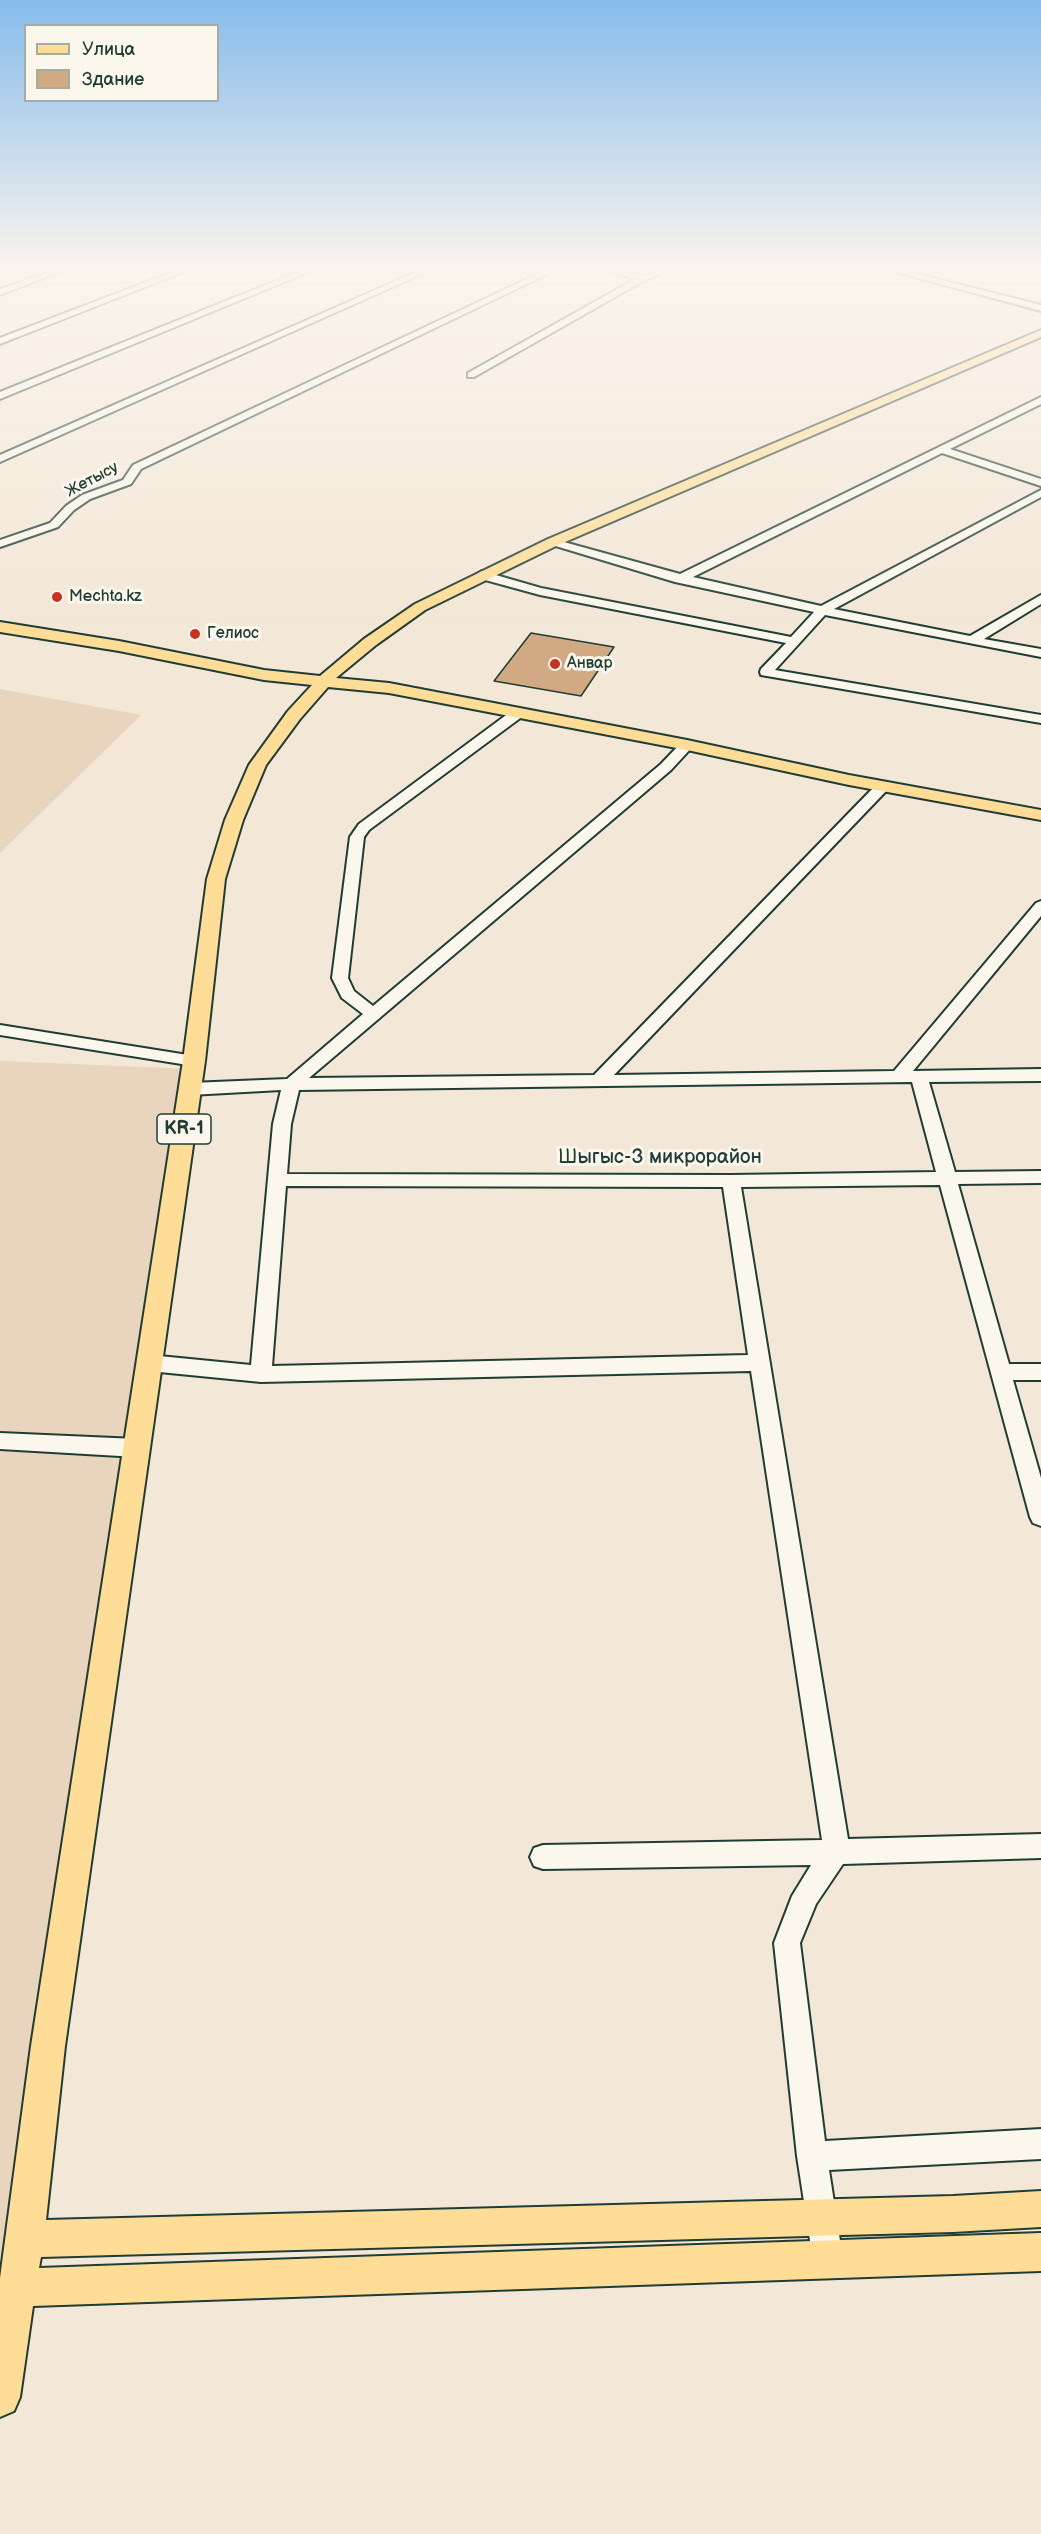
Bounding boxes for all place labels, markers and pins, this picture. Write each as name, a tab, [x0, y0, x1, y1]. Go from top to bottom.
place label: Mechta.kz	[69, 587, 142, 607]
marker: Mechta.kz	[50, 590, 64, 604]
place label: Гелиос	[207, 624, 259, 644]
marker: Гелиос	[188, 627, 202, 641]
place label: Анвар	[567, 654, 613, 674]
marker: Анвар	[548, 657, 562, 671]

